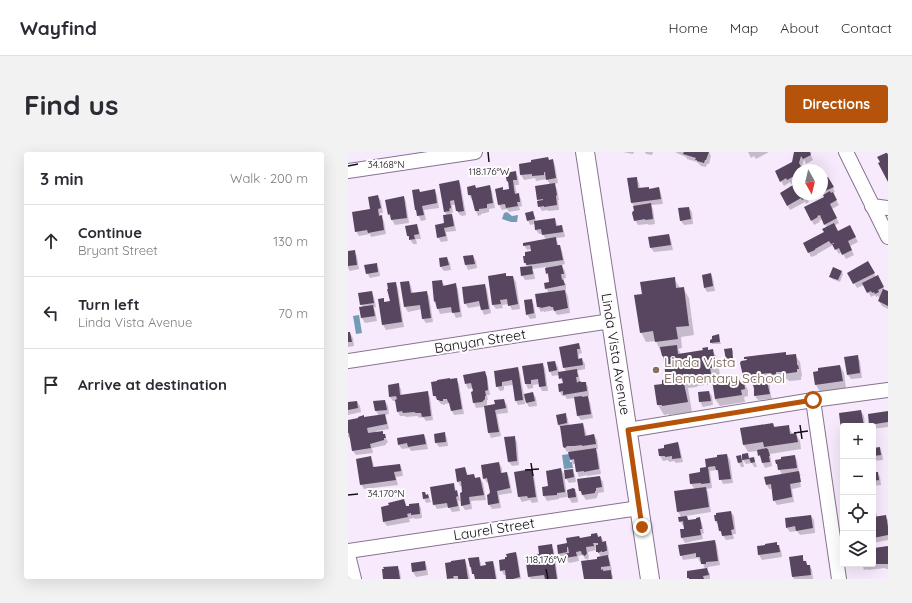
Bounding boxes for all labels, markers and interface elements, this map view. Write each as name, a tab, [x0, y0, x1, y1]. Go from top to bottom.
text: Wayfind	[20, 16, 97, 40]
text: Home	[669, 19, 708, 37]
text: Map	[730, 19, 758, 37]
text: About	[780, 19, 819, 37]
text: Contact	[841, 19, 892, 37]
button: Directions	[785, 85, 888, 123]
text: Find us	[24, 87, 118, 122]
text: 34.168°N	[368, 158, 404, 171]
north arrow	[792, 164, 828, 200]
text: 118.176°W	[468, 165, 510, 178]
text: 3 min	[40, 168, 84, 189]
text: Walk · 200 m	[230, 170, 308, 186]
text: Continue	[78, 223, 142, 242]
icon: ahead	[40, 230, 62, 252]
text: 130 m	[273, 233, 308, 249]
text: Bryant Street	[78, 242, 158, 258]
street label: Linda Vista Avenue	[597, 292, 635, 416]
text: Turn left	[78, 295, 140, 314]
icon: left	[40, 302, 62, 324]
text: 70 m	[278, 305, 308, 321]
text: Linda Vista Avenue	[78, 314, 192, 330]
street label: Banyan Street	[433, 325, 527, 357]
place label: Linda Vista Elementary School	[664, 353, 785, 387]
marker: Linda Vista Elementary School	[651, 365, 661, 375]
icon: arrive	[40, 374, 62, 396]
text: Arrive at destination	[78, 375, 227, 394]
route start	[804, 391, 822, 409]
map controls	[840, 423, 876, 567]
button: +	[840, 423, 876, 459]
button: −	[840, 459, 876, 495]
text: 34.170°N	[367, 487, 405, 500]
button: locate	[840, 495, 876, 531]
street label: Laurel Street	[452, 514, 536, 544]
route end	[633, 518, 651, 536]
button: layers	[840, 531, 876, 567]
text: 118.176°W	[525, 553, 567, 566]

